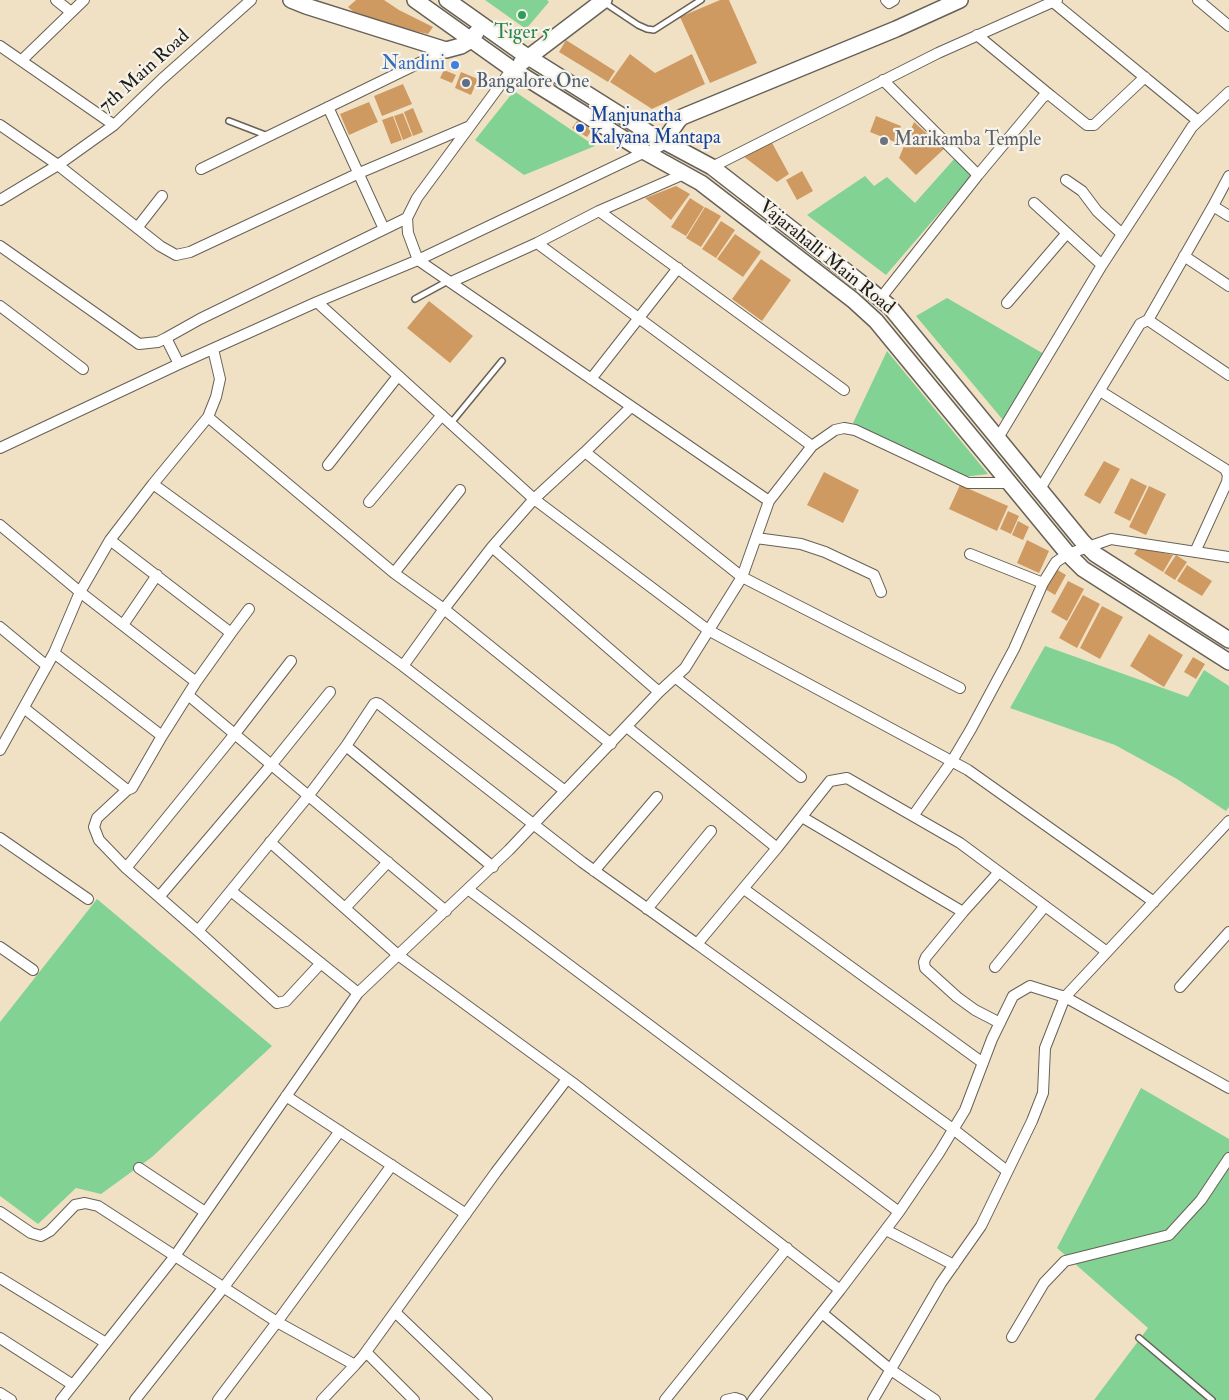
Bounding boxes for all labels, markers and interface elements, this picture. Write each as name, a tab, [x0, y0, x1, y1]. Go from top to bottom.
marker: Tiger 5	[516, 9, 528, 21]
place label: Tiger 5	[494, 23, 550, 45]
street label: 7th Main Road	[95, 26, 195, 118]
place label: Nandini	[382, 54, 445, 76]
marker: Nandini	[449, 59, 461, 71]
place label: Bangalore One	[476, 72, 589, 94]
marker: Bangalore One	[460, 77, 472, 89]
place label: Manjunatha Kalyana Mantapa	[590, 106, 721, 150]
marker: Manjunatha Kalyana Mantapa	[574, 122, 586, 134]
place label: Marikamba Temple	[894, 130, 1041, 152]
marker: Marikamba Temple	[878, 135, 890, 147]
street label: Vajarahalli Main Road	[754, 196, 898, 320]

